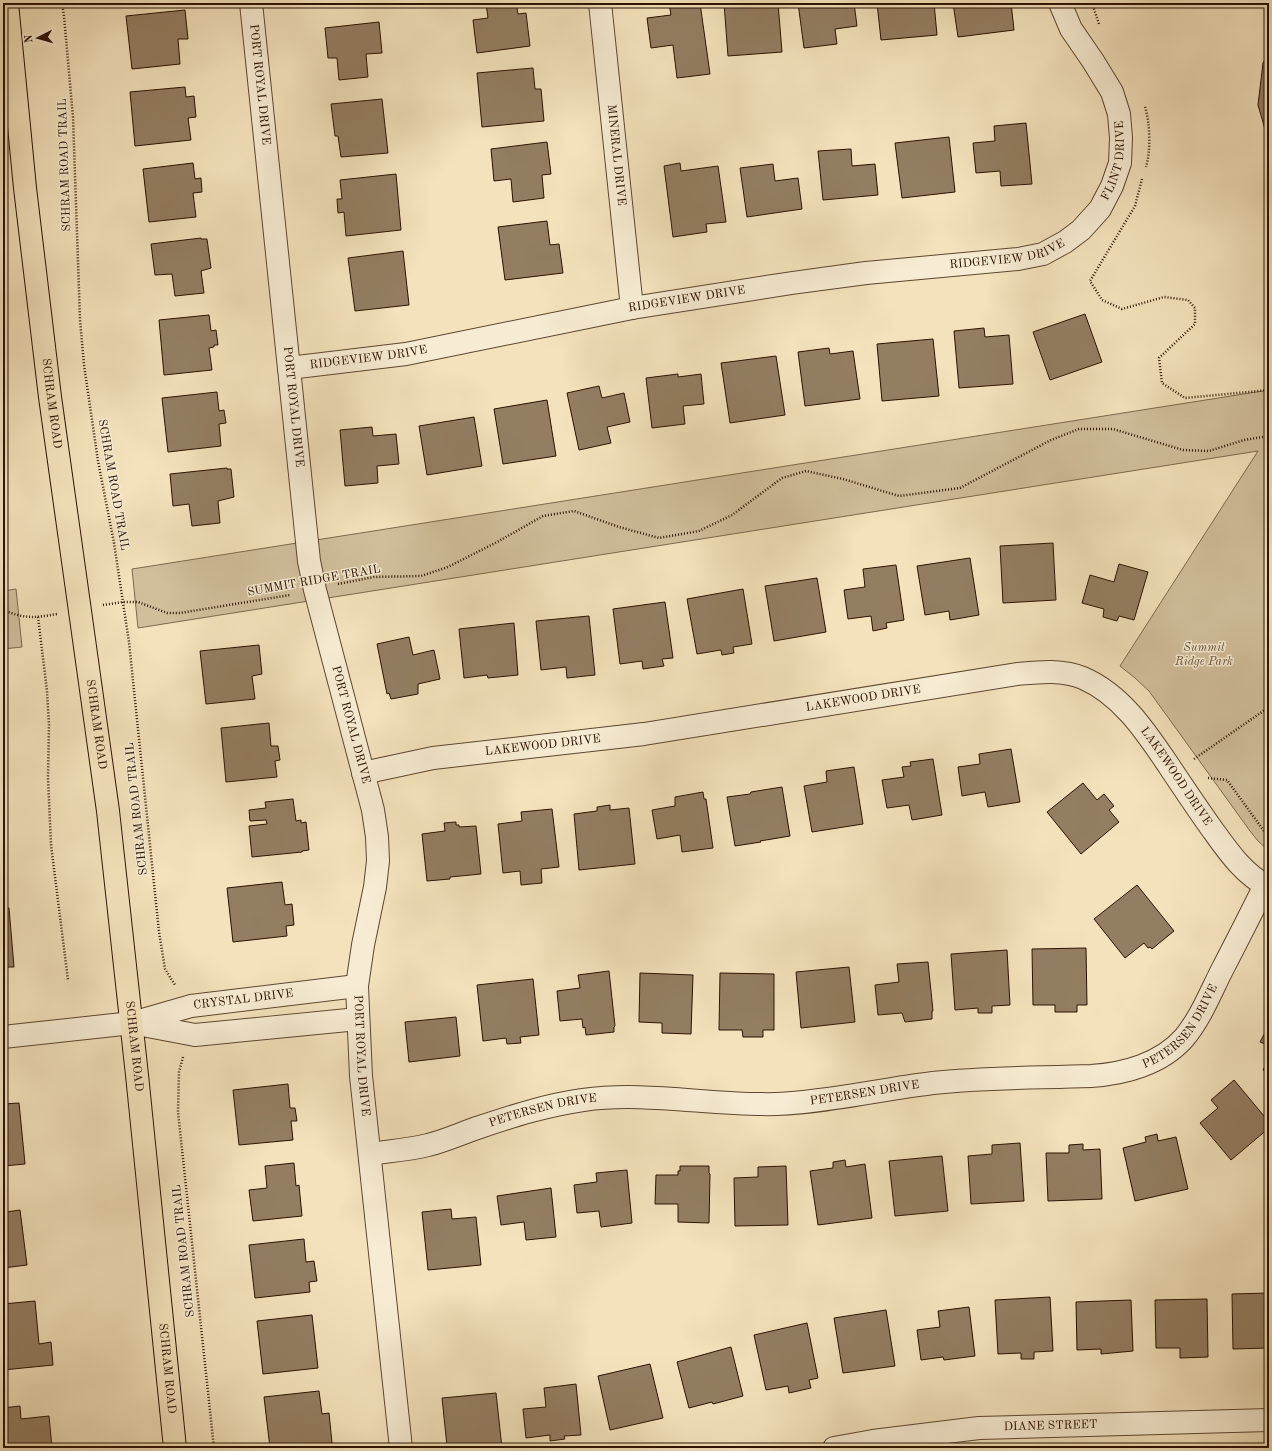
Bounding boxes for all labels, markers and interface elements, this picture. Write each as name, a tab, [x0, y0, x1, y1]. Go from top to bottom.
north arrow	[18, 18, 58, 58]
street label: PORT ROYAL DRIVE	[247, 23, 272, 146]
text: N	[24, 34, 35, 44]
street label: SCHRAM ROAD TRAIL	[57, 98, 73, 232]
street label: MINERAL DRIVE	[605, 104, 627, 206]
street label: FLINT DRIVE	[1099, 120, 1127, 203]
street label: RIDGEVIEW DRIVE	[949, 237, 1067, 271]
street label: RIDGEVIEW DRIVE	[627, 284, 746, 314]
street label: RIDGEVIEW DRIVE	[309, 344, 428, 371]
street label: PORT ROYAL DRIVE	[281, 346, 305, 468]
street label: SCHRAM ROAD	[39, 358, 63, 449]
street label: SCHRAM ROAD TRAIL	[96, 418, 130, 552]
street label: SUMMIT RIDGE TRAIL	[246, 563, 382, 599]
park label: Summit Ridge Park	[1174, 642, 1233, 668]
street label: PORT ROYAL DRIVE	[329, 664, 372, 785]
street label: SCHRAM ROAD	[84, 679, 108, 770]
street label: LAKEWOOD DRIVE	[805, 684, 922, 714]
street label: LAKEWOOD DRIVE	[1138, 725, 1214, 828]
street label: LAKEWOOD DRIVE	[484, 733, 601, 758]
street label: SCHRAM ROAD TRAIL	[124, 742, 150, 876]
street label: PETERSEN DRIVE	[1141, 983, 1220, 1071]
street label: CRYSTAL DRIVE	[193, 988, 294, 1012]
street label: PORT ROYAL DRIVE	[351, 995, 371, 1117]
street label: SCHRAM ROAD	[123, 1000, 145, 1092]
street label: PETERSEN DRIVE	[809, 1079, 920, 1107]
street label: PETERSEN DRIVE	[487, 1092, 597, 1130]
street label: SCHRAM ROAD TRAIL	[171, 1184, 197, 1318]
street label: SCHRAM ROAD	[156, 1323, 177, 1414]
street label: DIANE STREET	[1003, 1419, 1098, 1433]

